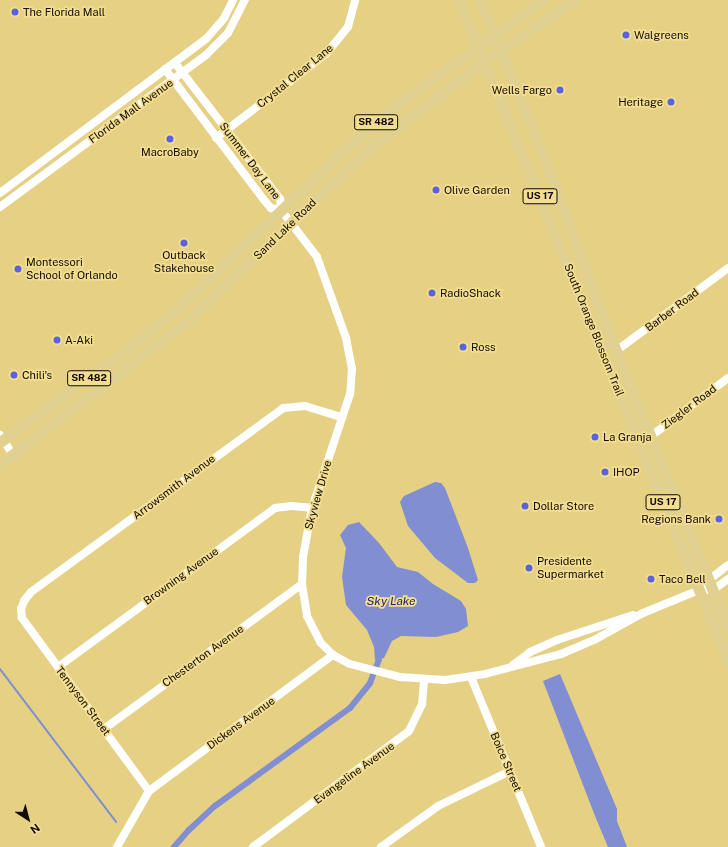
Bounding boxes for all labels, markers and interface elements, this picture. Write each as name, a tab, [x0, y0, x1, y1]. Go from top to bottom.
place label: The Florida Mall	[23, 5, 105, 19]
marker: The Florida Mall	[10, 7, 20, 17]
place label: Walgreens	[634, 28, 689, 42]
marker: Walgreens	[621, 30, 631, 40]
street label: Crystal Clear Lane	[254, 41, 336, 111]
street label: Florida Mall Avenue	[86, 76, 176, 146]
place label: Wells Fargo	[492, 83, 552, 97]
marker: Wells Fargo	[555, 85, 565, 95]
place label: Heritage	[618, 95, 663, 109]
marker: Heritage	[666, 97, 676, 107]
road number: SR 482	[354, 114, 398, 130]
street label: Summer Day Lane	[217, 120, 283, 202]
marker: MacroBaby	[165, 134, 175, 144]
place label: MacroBaby	[141, 145, 199, 159]
place label: Olive Garden	[444, 183, 510, 197]
marker: Olive Garden	[431, 185, 441, 195]
road number: US 17	[522, 188, 558, 204]
street label: Sand Lake Road	[251, 196, 319, 262]
marker: Outback Stakehouse	[179, 238, 189, 248]
place label: Outback Stakehouse	[154, 249, 214, 275]
place label: Montessori School of Orlando	[26, 256, 118, 282]
street label: South Orange Blossom Trail	[561, 262, 627, 398]
marker: Montessori School of Orlando	[13, 264, 23, 274]
place label: RadioShack	[440, 286, 501, 300]
street label: Barber Road	[643, 286, 701, 334]
marker: RadioShack	[427, 288, 437, 298]
place label: A-Aki	[65, 333, 93, 347]
marker: A-Aki	[52, 335, 62, 345]
place label: Ross	[471, 340, 496, 354]
marker: Ross	[458, 342, 468, 352]
place label: Chili's	[22, 368, 52, 382]
marker: Chili's	[9, 370, 19, 380]
road number: SR 482	[67, 370, 111, 386]
street label: Ziegler Road	[659, 382, 719, 432]
place label: La Granja	[603, 430, 651, 444]
marker: La Granja	[590, 432, 600, 442]
street label: Arrowsmith Avenue	[130, 452, 218, 522]
street label: Skyview Drive	[302, 459, 334, 531]
place label: IHOP	[613, 465, 640, 479]
marker: IHOP	[600, 467, 610, 477]
road number: US 17	[645, 494, 681, 510]
place label: Dollar Store	[533, 499, 594, 513]
marker: Dollar Store	[520, 501, 530, 511]
place label: Regions Bank	[641, 512, 711, 526]
marker: Regions Bank	[714, 514, 724, 524]
street label: Browning Avenue	[141, 544, 221, 608]
place label: Presidente Supermarket	[537, 555, 604, 581]
marker: Presidente Supermarket	[524, 563, 534, 573]
place label: Taco Bell	[659, 572, 706, 586]
marker: Taco Bell	[646, 574, 656, 584]
water label: Sky Lake	[366, 595, 416, 609]
street label: Chesterton Avenue	[160, 622, 246, 690]
street label: Tennyson Street	[53, 664, 113, 738]
street label: Dickens Avenue	[204, 694, 278, 752]
street label: Boice Street	[488, 730, 524, 794]
street label: Evangeline Avenue	[311, 739, 397, 807]
north arrow	[8, 799, 48, 839]
text: N	[28, 821, 42, 836]

